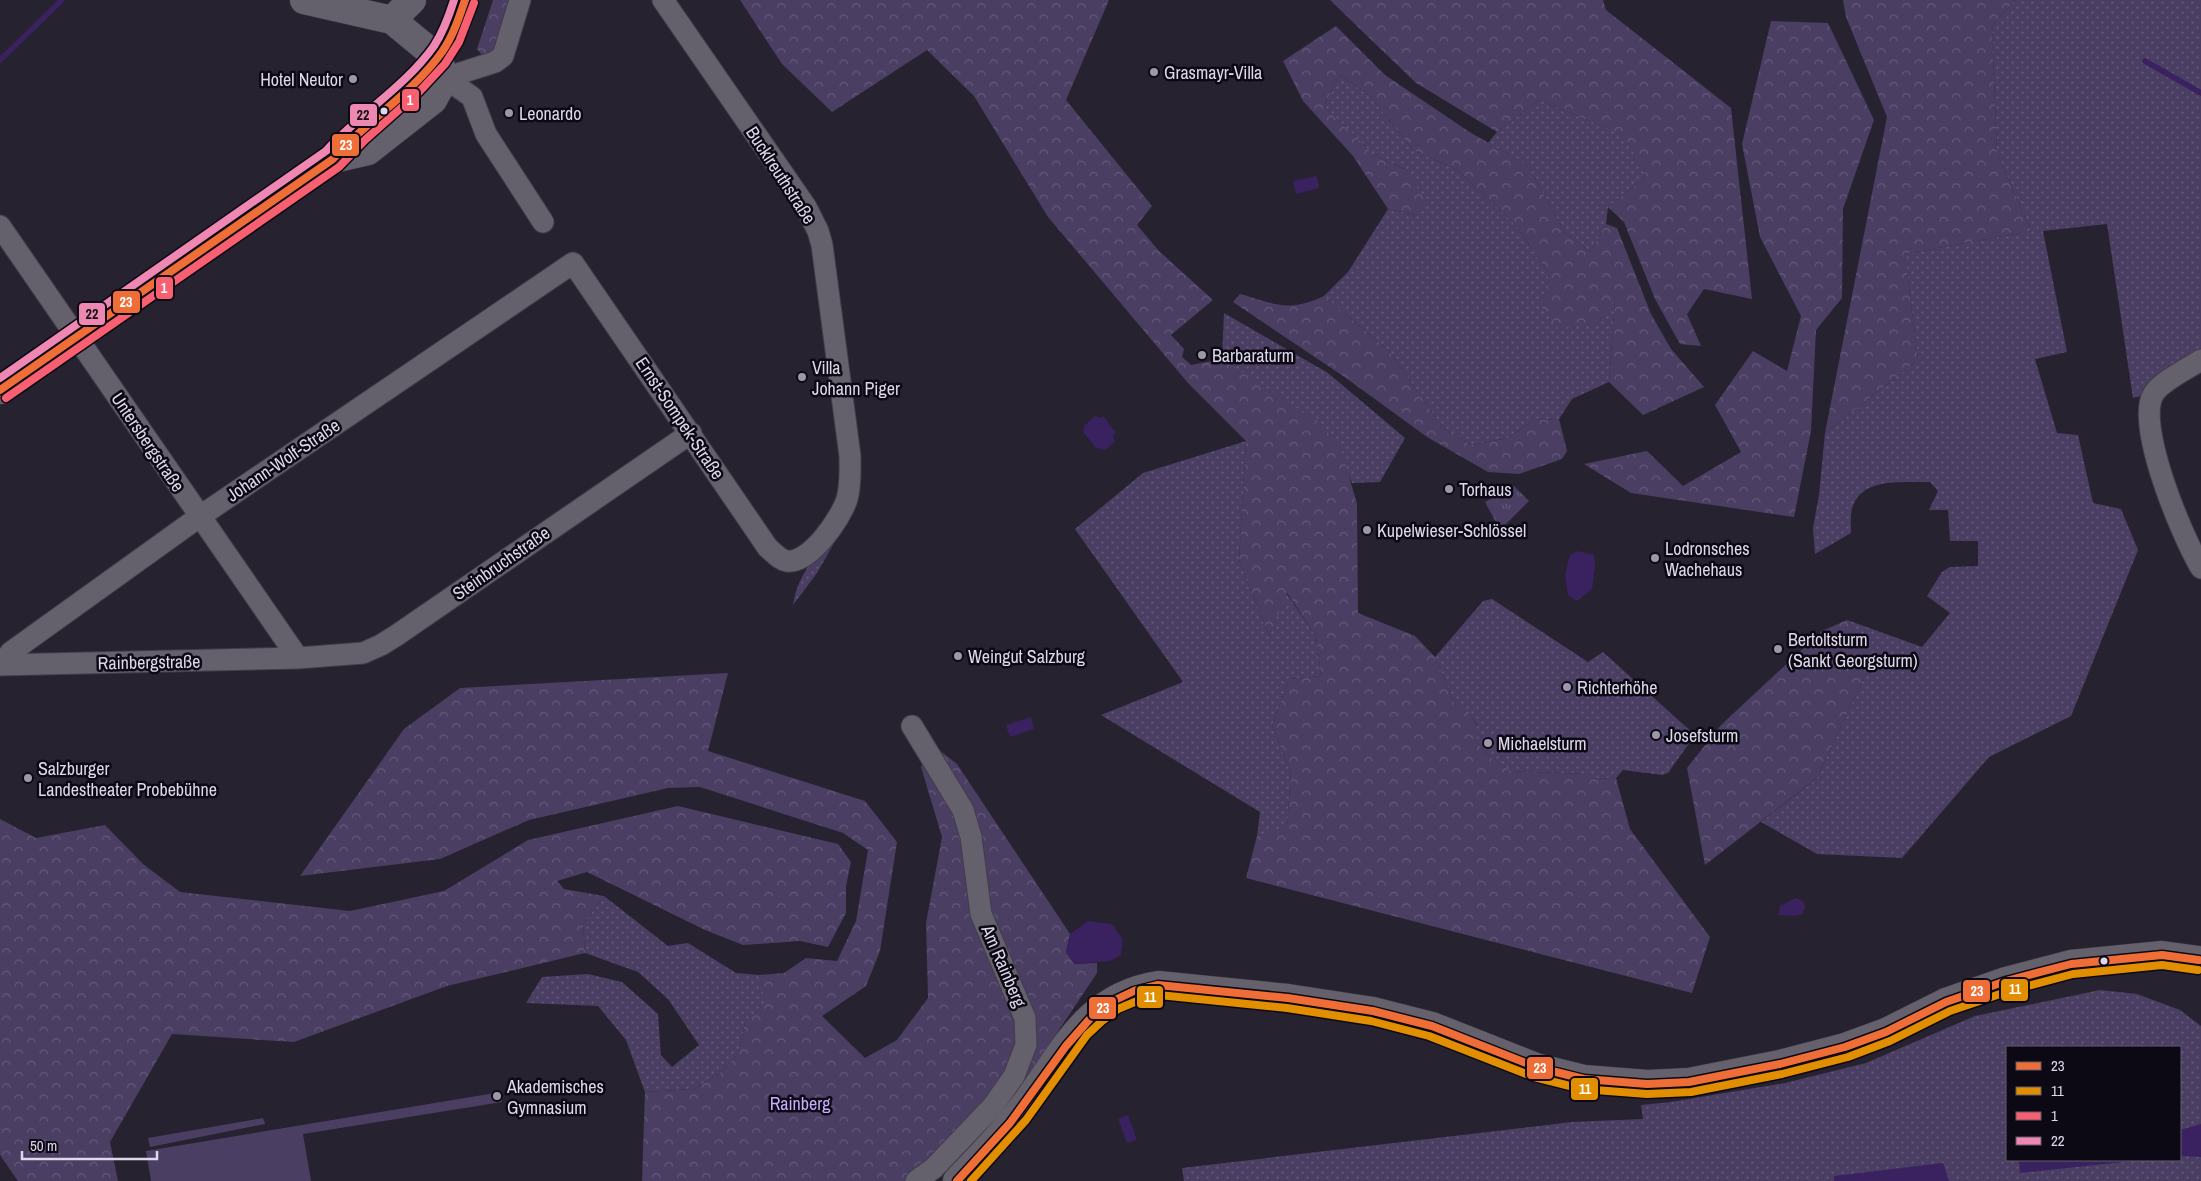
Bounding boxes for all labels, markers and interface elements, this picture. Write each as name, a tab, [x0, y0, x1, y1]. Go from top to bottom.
place label: Grasmayr-Villa	[1164, 60, 1262, 85]
marker: Grasmayr-Villa	[1148, 66, 1160, 78]
place label: Hotel Neutor	[260, 67, 343, 92]
marker: Hotel Neutor	[347, 73, 359, 85]
line badge: 1	[401, 88, 420, 112]
text: 1	[407, 91, 414, 109]
place label: Leonardo	[519, 101, 581, 126]
line badge: 22	[349, 103, 378, 127]
text: 22	[357, 106, 369, 124]
unlabelled marker	[379, 106, 389, 116]
marker: Leonardo	[503, 107, 515, 119]
street label: Bucklreuthstraße	[740, 121, 822, 229]
line badge: 23	[331, 133, 360, 157]
text: 23	[340, 136, 352, 154]
line badge: 1	[155, 276, 174, 300]
text: 1	[161, 279, 168, 297]
line badge: 23	[112, 290, 141, 314]
text: 23	[120, 293, 132, 311]
line badge: 22	[78, 302, 106, 326]
text: 22	[86, 305, 98, 323]
place label: Barbaraturm	[1212, 343, 1294, 368]
marker: Barbaraturm	[1196, 349, 1208, 361]
street label: Ernst-Sompek-Straße	[630, 352, 730, 484]
place label: Villa Johann Piger	[812, 355, 900, 401]
marker: Villa Johann Piger	[796, 371, 808, 383]
street label: Untersbergstraße	[106, 387, 190, 497]
street label: Johann-Wolf-Straße	[221, 413, 345, 507]
place label: Torhaus	[1459, 477, 1512, 502]
marker: Torhaus	[1443, 483, 1455, 495]
place label: Kupelwieser-Schlössel	[1377, 518, 1526, 543]
street label: Steinbruchstraße	[447, 520, 555, 606]
marker: Kupelwieser-Schlössel	[1361, 524, 1373, 536]
place label: Lodronsches Wachehaus	[1665, 536, 1750, 582]
marker: Lodronsches Wachehaus	[1649, 552, 1661, 564]
place label: Bertoltsturm (Sankt Georgsturm)	[1788, 627, 1918, 673]
marker: Bertoltsturm (Sankt Georgsturm)	[1772, 643, 1784, 655]
place label: Weingut Salzburg	[968, 644, 1086, 669]
street label: Rainbergstraße	[98, 649, 200, 675]
marker: Weingut Salzburg	[952, 650, 964, 662]
place label: Richterhöhe	[1577, 675, 1657, 700]
marker: Richterhöhe	[1561, 681, 1573, 693]
place label: Josefsturm	[1666, 723, 1738, 748]
marker: Josefsturm	[1650, 729, 1662, 741]
place label: Michaelsturm	[1498, 731, 1587, 756]
marker: Michaelsturm	[1482, 737, 1494, 749]
place label: Salzburger Landestheater Probebühne	[38, 756, 217, 802]
marker: Salzburger Landestheater Probebühne	[22, 772, 34, 784]
street label: Am Rainberg	[975, 920, 1033, 1012]
unlabelled marker	[2099, 956, 2109, 966]
line badge: 11	[2000, 978, 2029, 1002]
line badge: 23	[1962, 979, 1991, 1003]
text: 11	[2009, 980, 2022, 998]
text: 23	[1971, 982, 1983, 1000]
line badge: 11	[1136, 985, 1164, 1009]
text: 11	[1144, 988, 1157, 1006]
line badge: 23	[1088, 996, 1117, 1020]
text: 23	[1097, 999, 1109, 1017]
legend	[2006, 1046, 2181, 1161]
text: 23	[2051, 1055, 2065, 1076]
line badge: 23	[1526, 1056, 1554, 1080]
text: 23	[1534, 1059, 1546, 1077]
place label: Akademisches Gymnasium	[506, 1074, 604, 1120]
line badge: 11	[1570, 1077, 1599, 1101]
text: 11	[1579, 1080, 1592, 1098]
text: 11	[2051, 1080, 2064, 1101]
marker: Akademisches Gymnasium	[491, 1090, 503, 1102]
park label: Rainberg	[770, 1091, 831, 1116]
text: 1	[2051, 1105, 2058, 1126]
scale bar	[22, 1128, 158, 1160]
text: 22	[2051, 1130, 2065, 1151]
text: 50 m	[30, 1135, 57, 1156]

